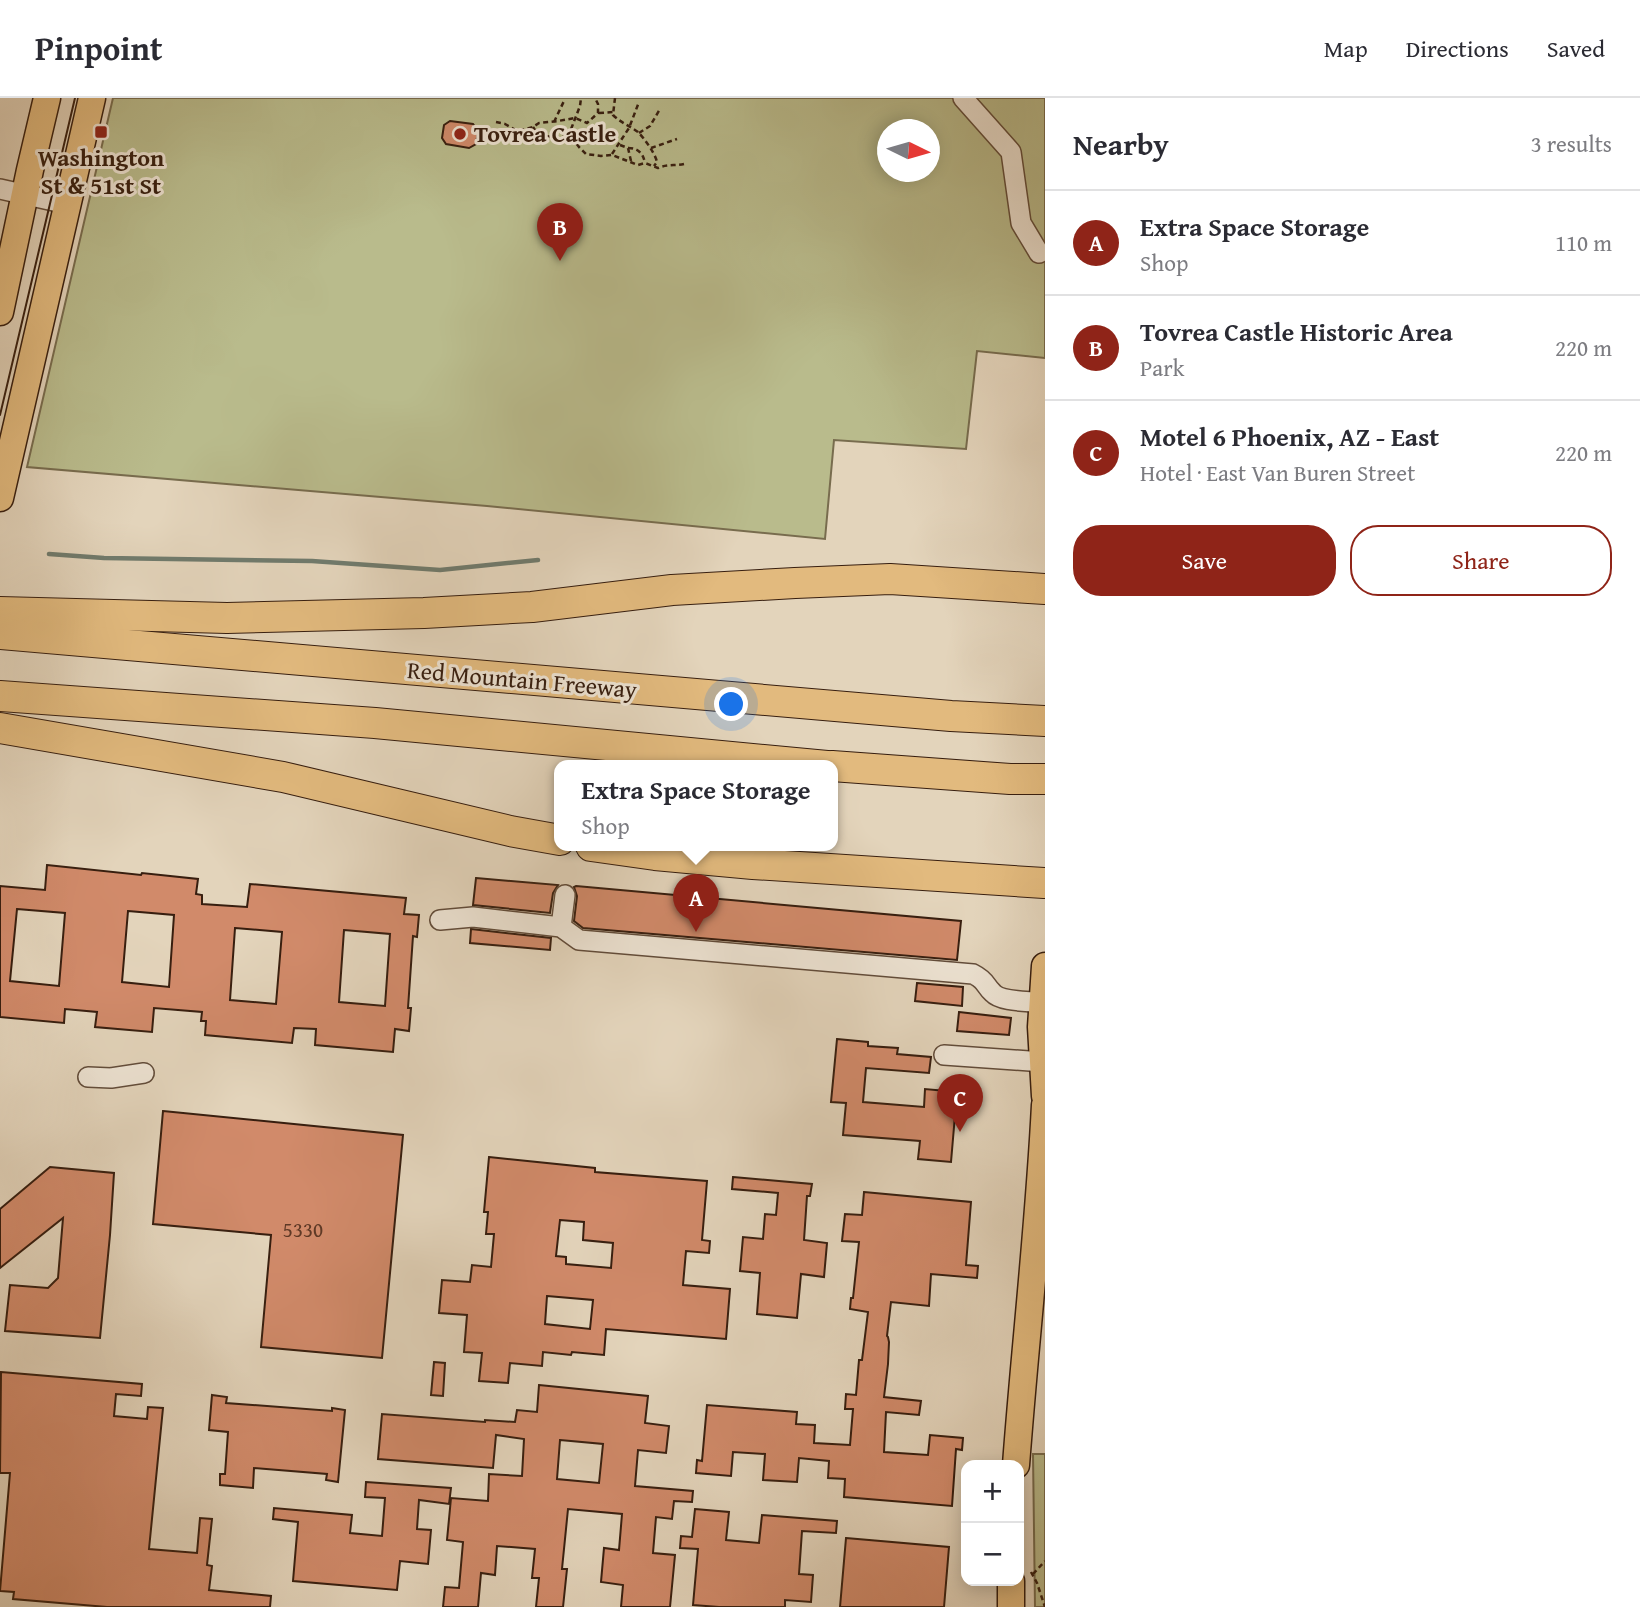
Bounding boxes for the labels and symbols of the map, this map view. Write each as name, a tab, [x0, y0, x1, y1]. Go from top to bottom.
place label: Tovrea Castle	[474, 116, 617, 151]
north arrow	[877, 119, 940, 182]
marker: Washington St & 51st St	[93, 124, 109, 140]
marker: Tovrea Castle	[452, 126, 468, 142]
place label: Washington St & 51st St	[38, 140, 164, 203]
pin: B	[537, 203, 583, 261]
street label: Red Mountain Freeway	[406, 652, 638, 707]
your location	[714, 687, 748, 721]
pin: A	[673, 874, 719, 932]
pin: C	[937, 1074, 983, 1132]
house number: 5330	[283, 1214, 323, 1245]

